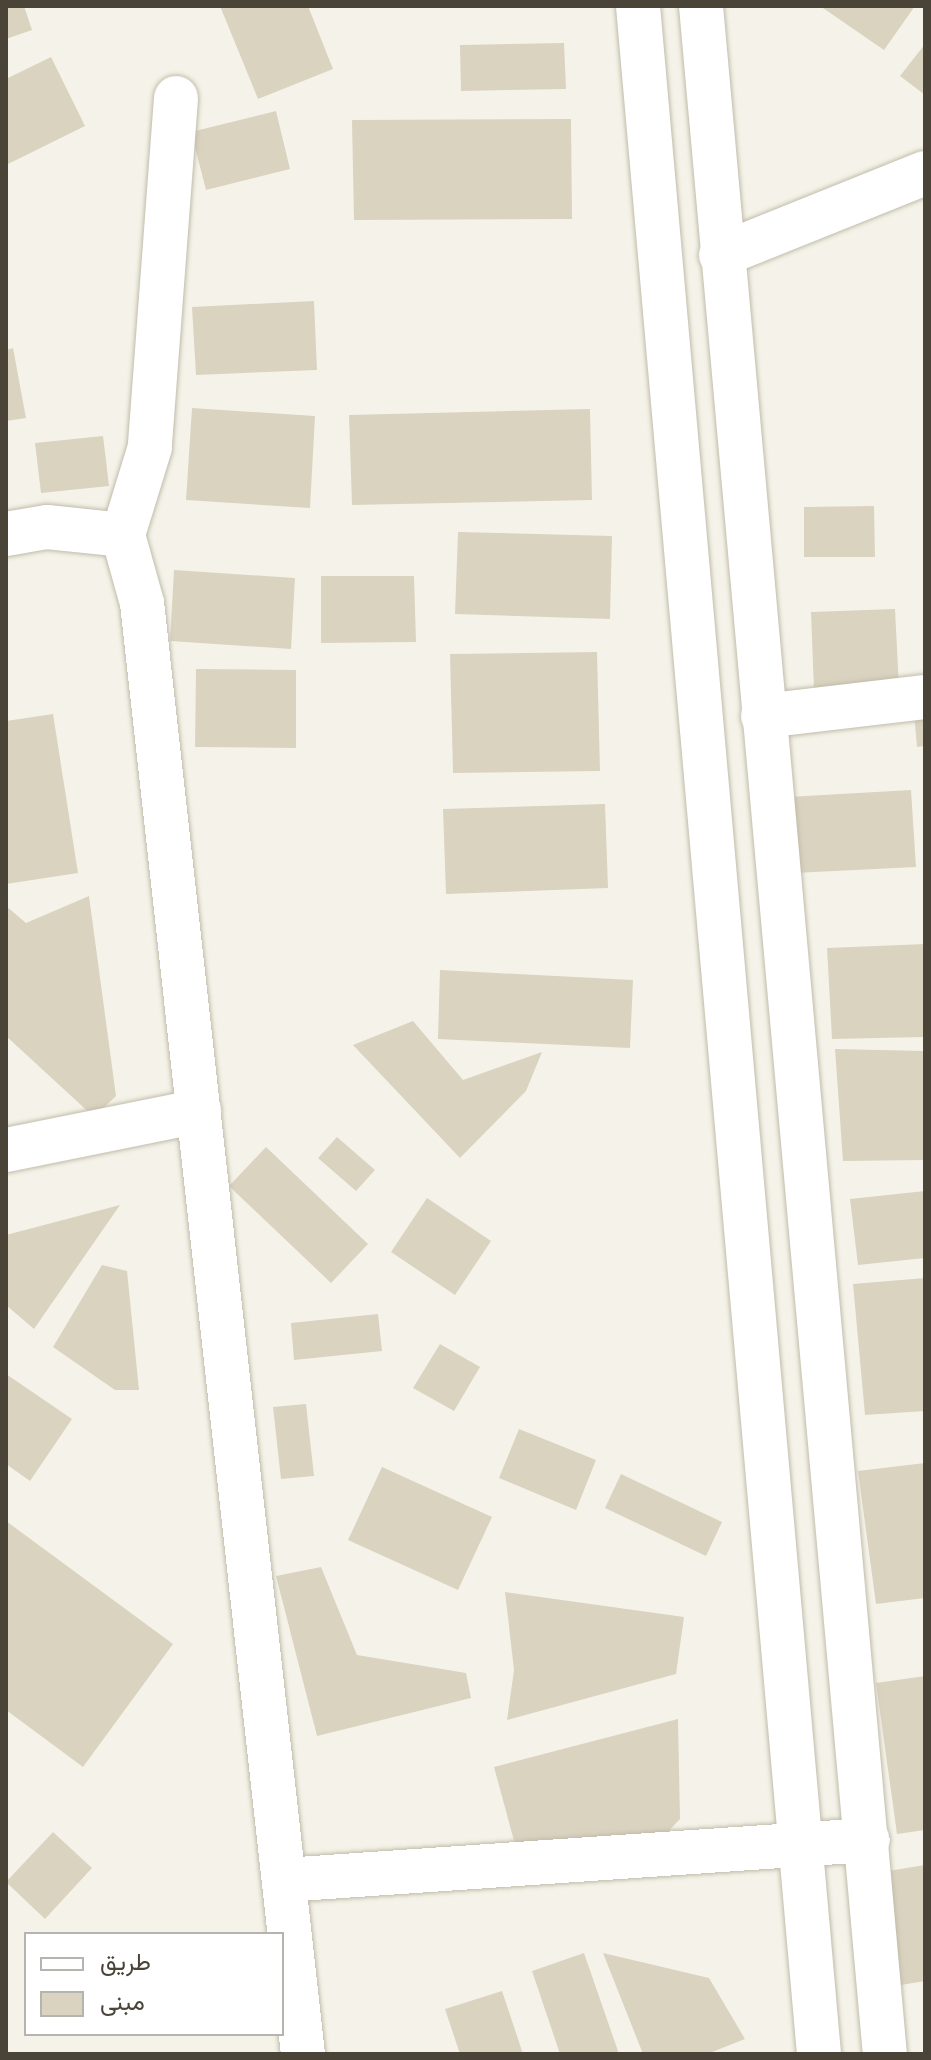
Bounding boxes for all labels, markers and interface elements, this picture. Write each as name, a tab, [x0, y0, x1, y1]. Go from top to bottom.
legend	[24, 1932, 284, 2036]
text: طريق	[100, 1948, 151, 1976]
text: مبنى	[100, 1988, 145, 2016]

